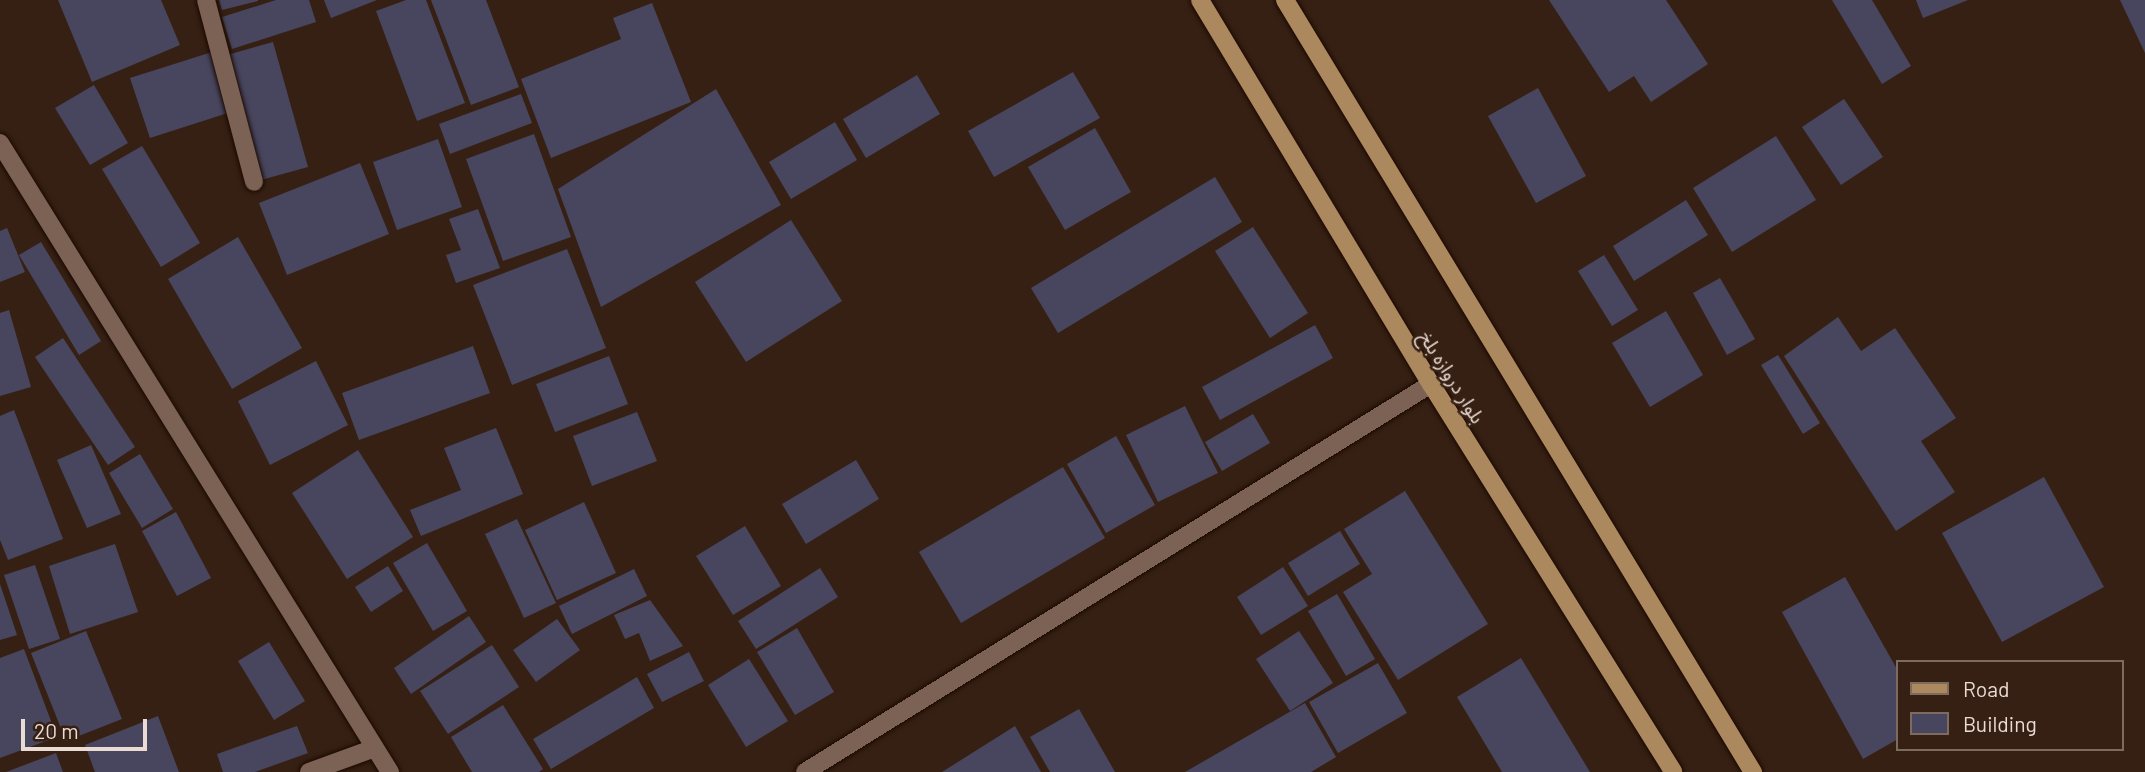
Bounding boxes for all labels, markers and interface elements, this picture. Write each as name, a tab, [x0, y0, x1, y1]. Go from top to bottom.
street label: بلوار دروازه بلخ	[1415, 326, 1489, 428]
legend	[1896, 660, 2124, 751]
text: Road	[1963, 676, 2009, 701]
scale bar	[24, 706, 150, 750]
text: Building	[1963, 711, 2037, 736]
text: 20 m	[34, 718, 79, 743]

